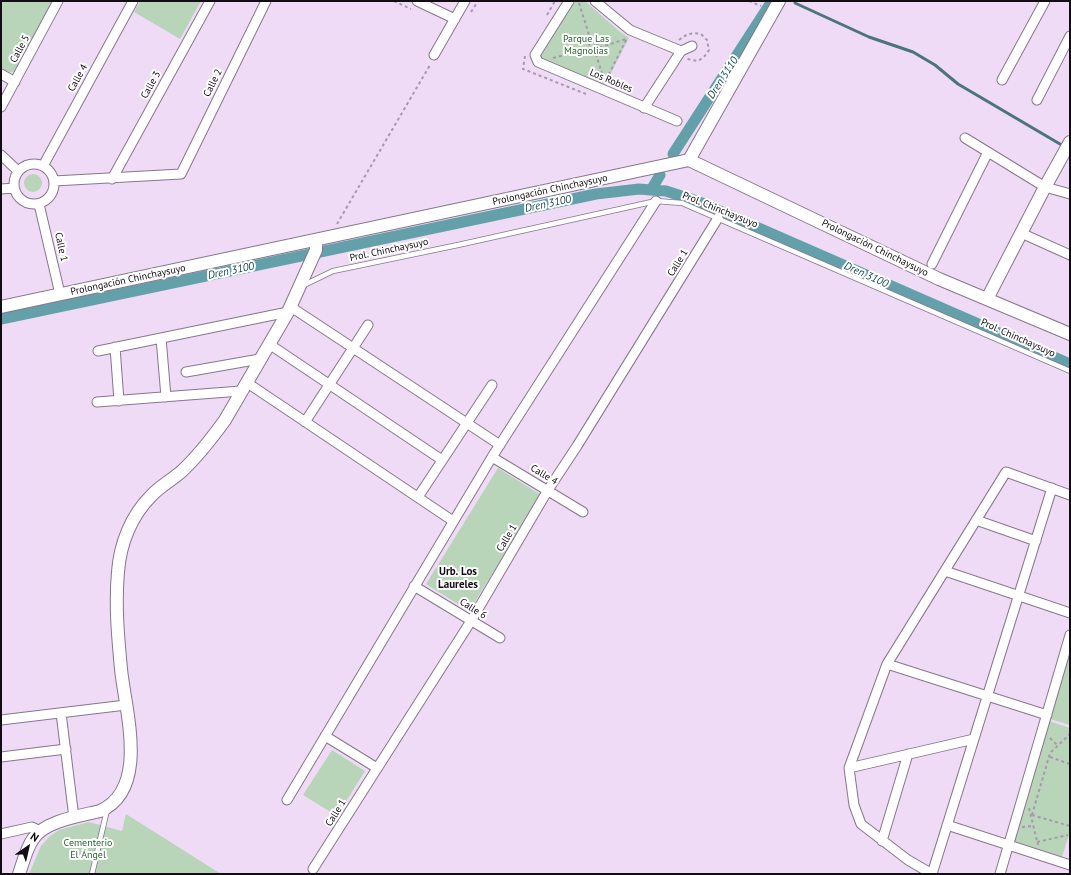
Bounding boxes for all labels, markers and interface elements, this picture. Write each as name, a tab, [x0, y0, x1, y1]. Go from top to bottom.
street label: Calle 5	[8, 33, 32, 65]
park label: Parque Las Magnolias	[563, 33, 609, 56]
water label: Dren 3110	[705, 55, 741, 101]
street label: Calle 4	[66, 62, 90, 94]
street label: Calle 2	[201, 67, 225, 99]
street label: Los Robles	[588, 67, 634, 95]
street label: Calle 3	[139, 69, 163, 101]
street label: Prolongación Chinchaysuyo	[491, 172, 609, 208]
street label: Prol. Chinchaysuyo	[681, 189, 759, 231]
water label: Dren 3100	[524, 193, 572, 215]
street label: Prolongación Chinchaysuyo	[820, 217, 930, 279]
street label: Calle 1	[52, 231, 70, 263]
street label: Prol. Chinchaysuyo	[349, 236, 429, 264]
street label: Calle 1	[665, 247, 691, 279]
water label: Dren 3100	[842, 259, 890, 291]
water label: Dren 3100	[207, 260, 255, 282]
street label: Prolongación Chinchaysuyo	[69, 262, 187, 298]
street label: Prol. Chinchaysuyo	[979, 316, 1057, 360]
street label: Calle 4	[528, 462, 560, 488]
street label: Calle 1	[494, 522, 520, 554]
district label: Urb. Los Laureles	[438, 565, 478, 591]
street label: Calle 6	[457, 596, 489, 622]
street label: Calle 1	[323, 797, 349, 829]
north arrow	[8, 827, 48, 867]
text: N	[28, 829, 42, 845]
park label: Cementerio El Ángel	[64, 837, 112, 860]

